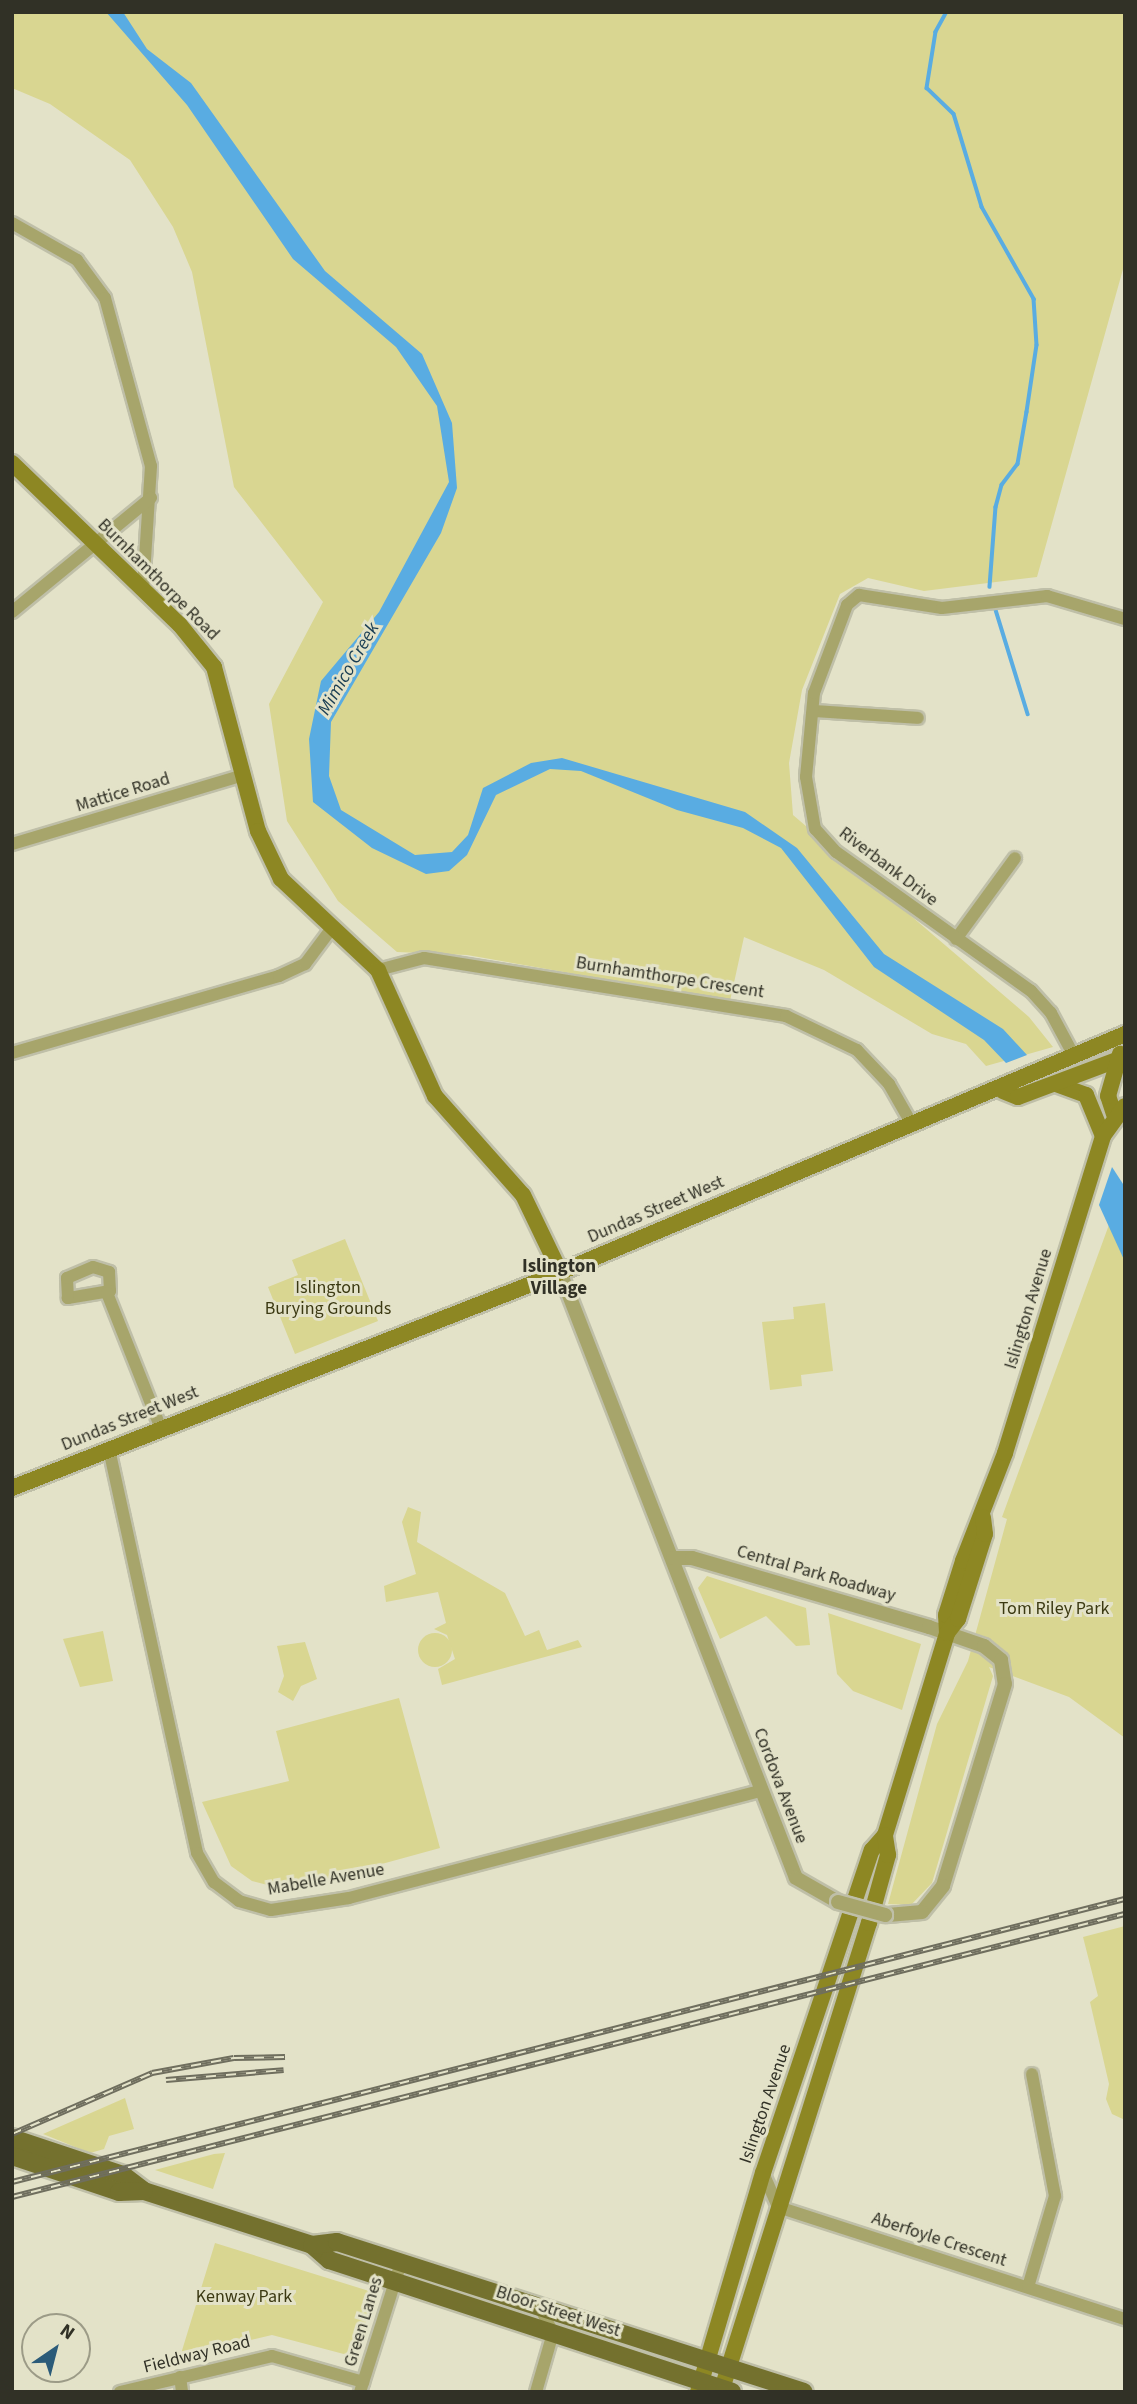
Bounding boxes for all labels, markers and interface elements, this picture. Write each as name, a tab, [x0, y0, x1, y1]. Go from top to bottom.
street label: Burnhamthorpe Road	[93, 515, 223, 645]
water label: Mimico Creek	[313, 619, 385, 719]
street label: Mattice Road	[73, 768, 173, 818]
street label: Riverbank Drive	[834, 823, 942, 911]
street label: Burnhamthorpe Crescent	[574, 952, 766, 1004]
street label: Dundas Street West	[585, 1172, 727, 1248]
street label: Islington Avenue	[1000, 1246, 1058, 1372]
district label: Islington Village	[522, 1256, 596, 1300]
park label: Islington Burying Grounds	[265, 1278, 391, 1320]
street label: Dundas Street West	[58, 1382, 202, 1456]
street label: Central Park Roadway	[734, 1541, 898, 1607]
park label: Tom Riley Park	[999, 1598, 1109, 1620]
street label: Cordova Avenue	[748, 1725, 812, 1847]
street label: Mabelle Avenue	[266, 1859, 386, 1901]
street label: Islington Avenue	[735, 2042, 797, 2166]
street label: Aberfoyle Crescent	[869, 2208, 1009, 2272]
street label: Green Lanes	[340, 2275, 388, 2369]
street label: Bloor Street West	[493, 2282, 623, 2342]
park label: Kenway Park	[196, 2286, 292, 2308]
north arrow	[21, 2313, 91, 2383]
text: N	[54, 2317, 80, 2347]
street label: Fieldway Road	[141, 2331, 253, 2379]

